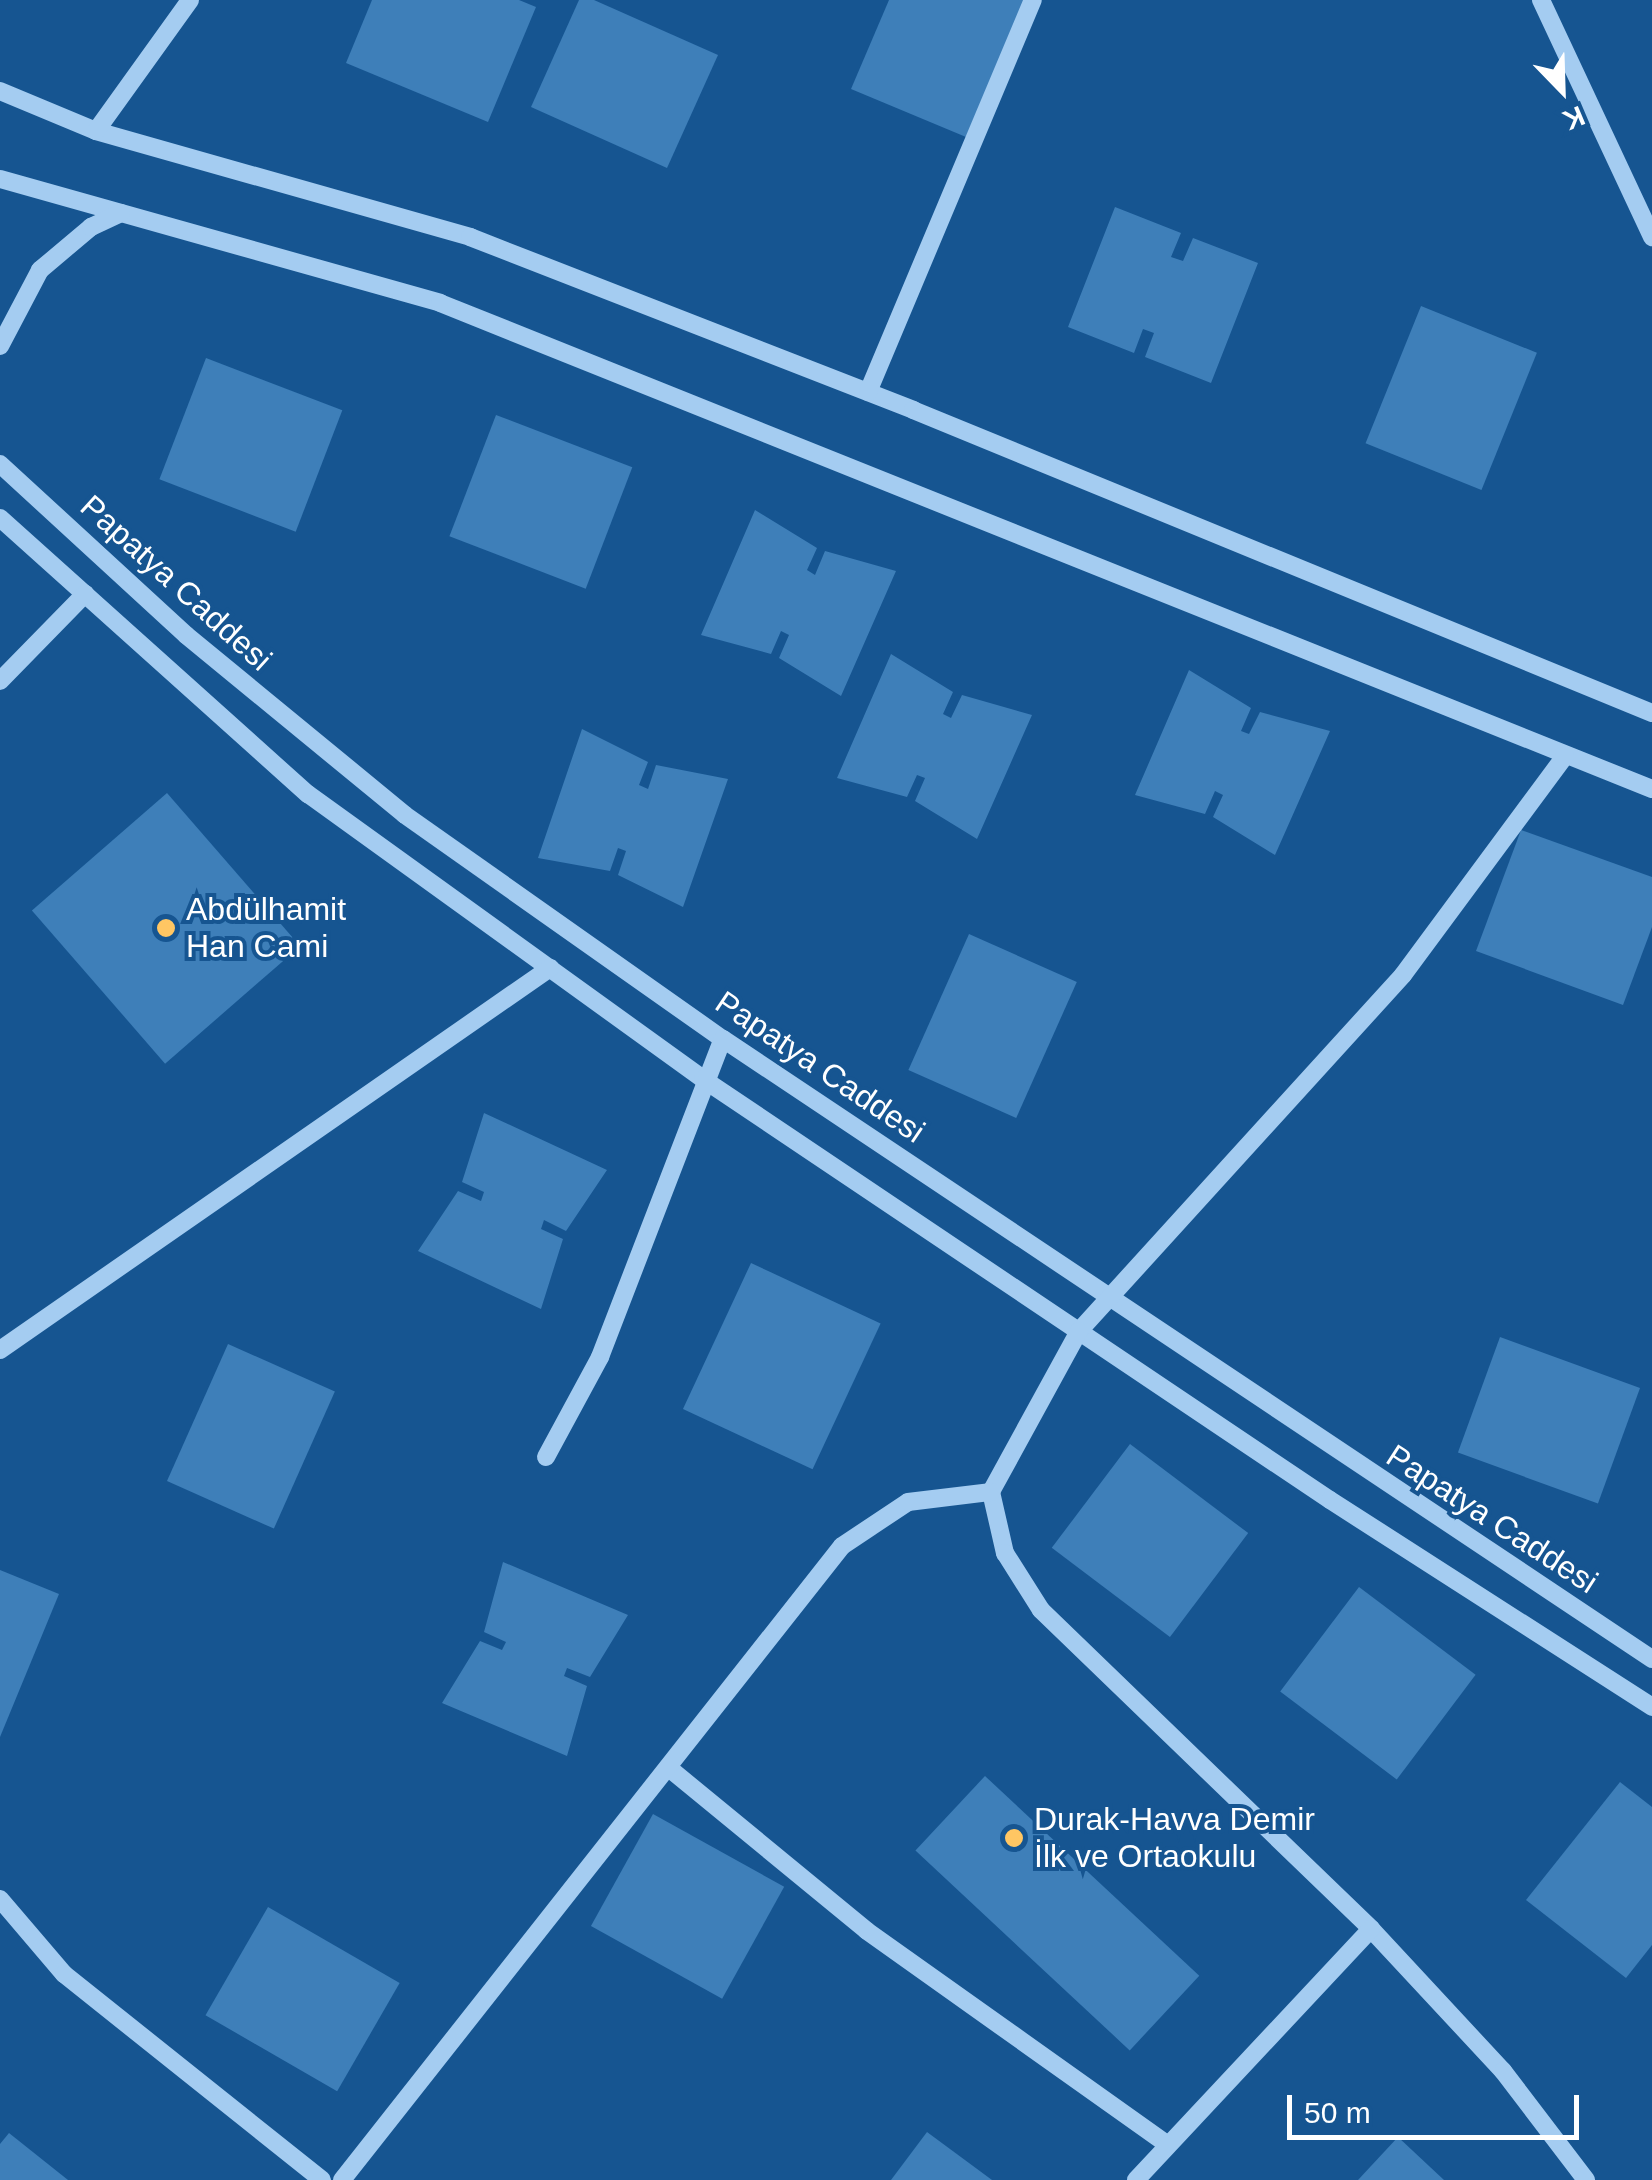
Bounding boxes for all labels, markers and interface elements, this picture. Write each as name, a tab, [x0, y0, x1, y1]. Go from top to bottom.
north arrow	[1512, 40, 1612, 140]
text: K	[1559, 100, 1589, 136]
street label: Papatya Caddesi	[73, 487, 279, 679]
place label: Abdülhamit Han Cami	[186, 891, 346, 966]
marker: Abdülhamit Han Cami	[155, 917, 177, 939]
street label: Papatya Caddesi	[708, 983, 932, 1151]
street label: Papatya Caddesi	[1379, 1437, 1605, 1601]
place label: Durak-Havva Demir İlk ve Ortaokulu	[1034, 1801, 1315, 1876]
marker: Durak-Havva Demir İlk ve Ortaokulu	[1003, 1827, 1025, 1849]
scale bar	[1292, 2075, 1584, 2137]
text: 50 m	[1304, 2096, 1371, 2129]

